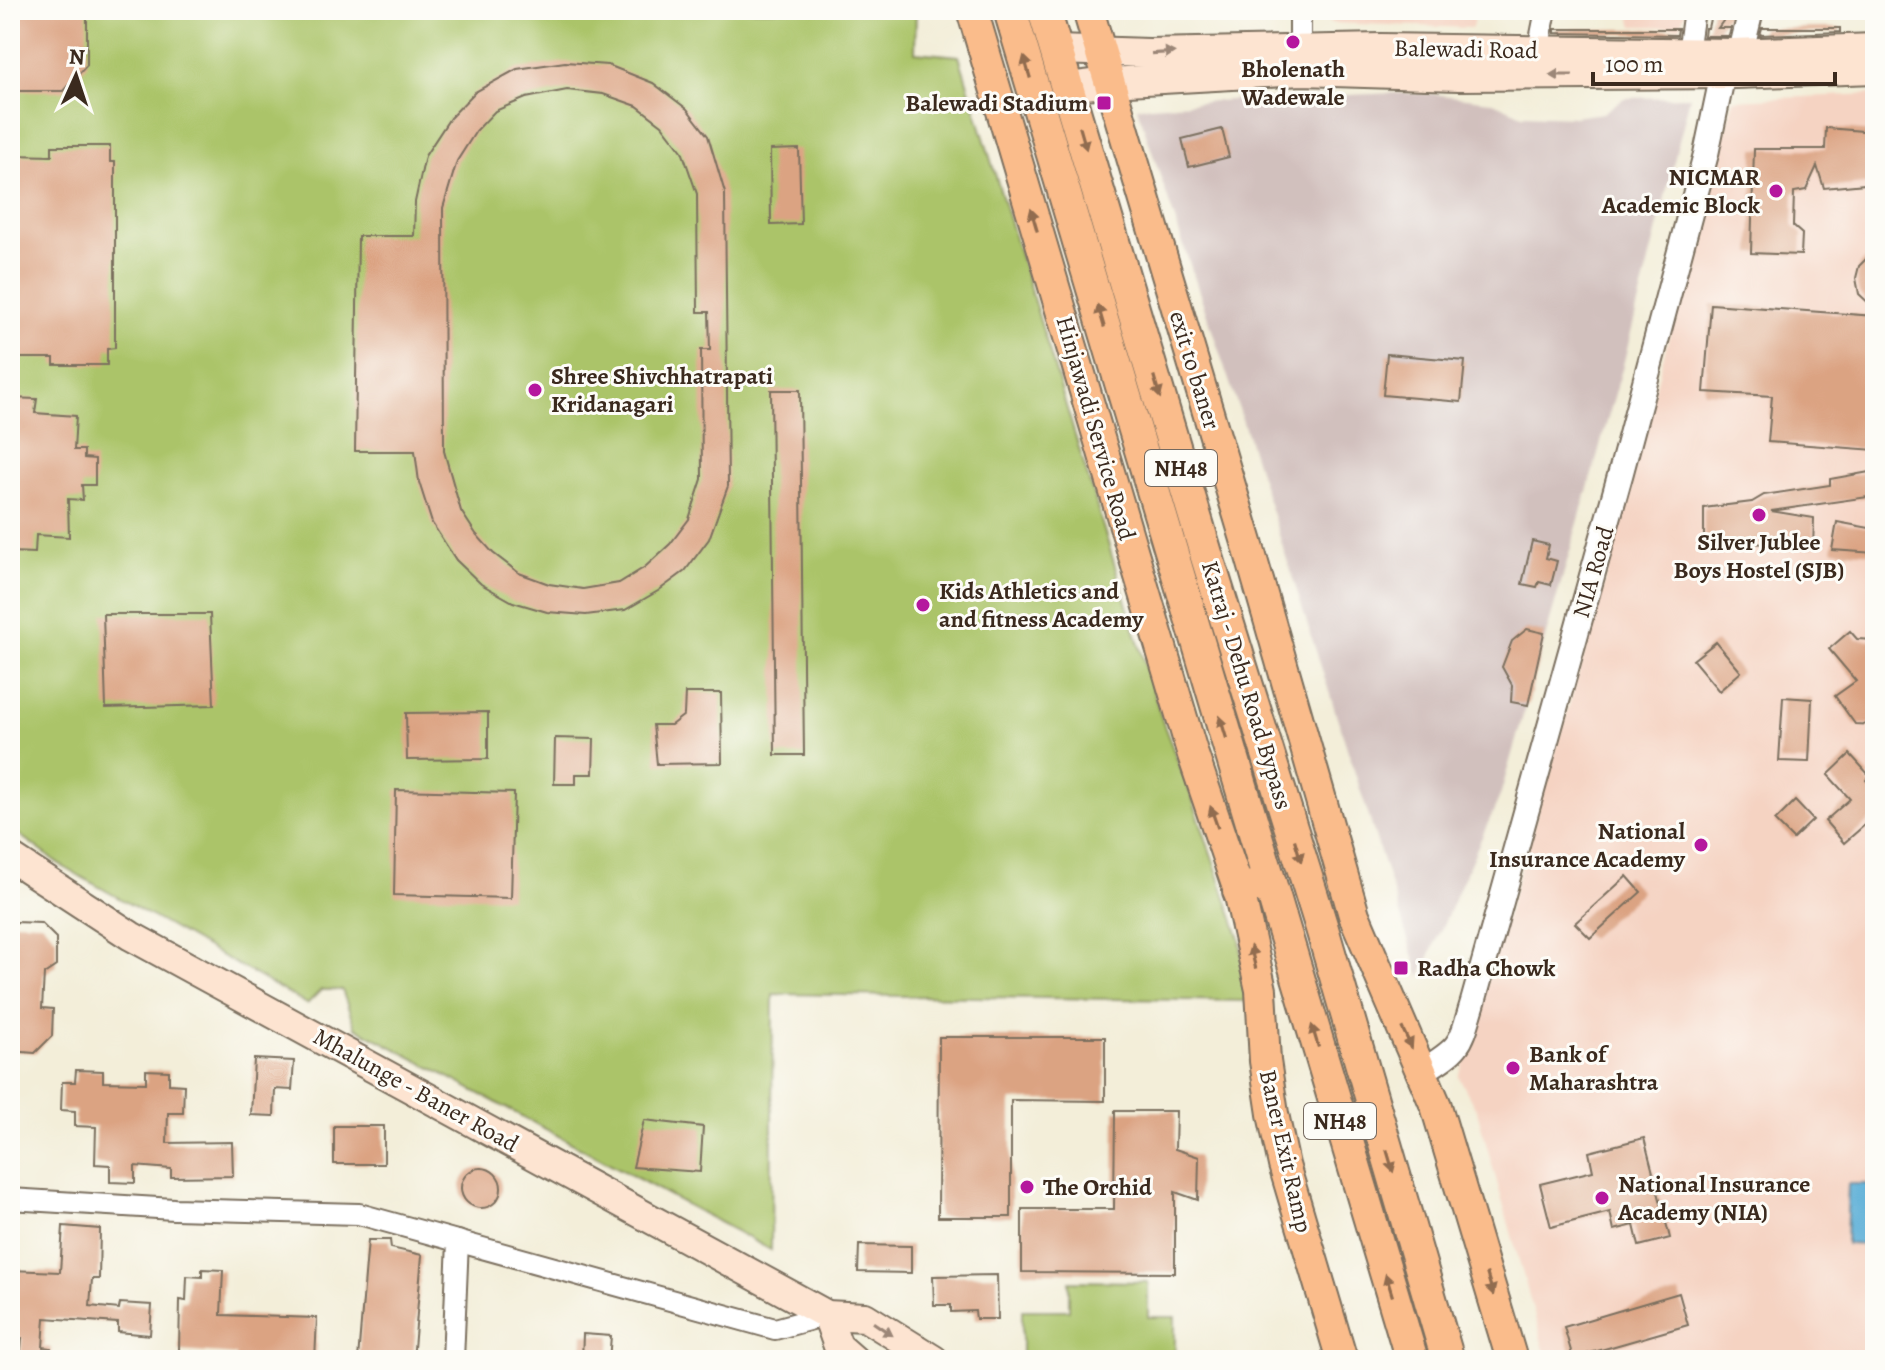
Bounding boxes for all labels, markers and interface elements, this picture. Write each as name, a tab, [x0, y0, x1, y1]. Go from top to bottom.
street label: Balewadi Road	[1394, 32, 1538, 66]
marker: Bholenath Wadewale	[1284, 33, 1302, 51]
north arrow	[36, 36, 116, 116]
scale bar	[1593, 36, 1835, 86]
text: N	[68, 42, 86, 72]
one-way arrow	[1151, 46, 1176, 59]
text: 100 m	[1605, 48, 1664, 80]
place label: Bholenath Wadewale	[1240, 53, 1345, 113]
one-way arrow	[1020, 55, 1033, 79]
one-way arrow	[1548, 69, 1573, 81]
place label: Balewadi Stadium	[905, 87, 1088, 119]
marker: Balewadi Stadium	[1095, 94, 1113, 112]
one-way arrow	[1077, 127, 1090, 151]
place label: NICMAR Academic Block	[1601, 161, 1761, 221]
marker: NICMAR Academic Block	[1767, 182, 1785, 200]
one-way arrow	[1027, 207, 1040, 231]
one-way arrow	[1094, 304, 1107, 328]
street label: exit to baner	[1162, 307, 1228, 433]
street label: Hinjawadi Service Road	[1049, 312, 1143, 544]
place label: Shree Shivchhatrapati Kridanagari	[551, 360, 773, 420]
one-way arrow	[1151, 376, 1164, 400]
marker: Shree Shivchhatrapati Kridanagari	[526, 381, 544, 399]
road number: NH48	[1145, 450, 1217, 486]
marker: Silver Jublee Boys Hostel (SJB)	[1750, 506, 1768, 524]
street label: NIA Road	[1565, 522, 1621, 622]
place label: Silver Jublee Boys Hostel (SJB)	[1674, 526, 1844, 586]
street label: Katraj - Dehu Road Bypass	[1194, 557, 1300, 813]
place label: Kids Athletics and and fitness Academy	[939, 575, 1144, 635]
marker: Kids Athletics and and fitness Academy	[914, 596, 932, 614]
one-way arrow	[1216, 714, 1229, 738]
one-way arrow	[1207, 805, 1219, 829]
place label: National Insurance Academy	[1489, 815, 1686, 875]
marker: National Insurance Academy	[1692, 836, 1710, 854]
one-way arrow	[1292, 839, 1305, 863]
one-way arrow	[1247, 945, 1259, 970]
place label: Radha Chowk	[1417, 952, 1556, 984]
marker: Radha Chowk	[1392, 959, 1410, 977]
street label: Mhalunge - Baner Road	[308, 1020, 524, 1160]
one-way arrow	[1308, 1024, 1321, 1048]
one-way arrow	[1400, 1026, 1414, 1049]
place label: Bank of Maharashtra	[1529, 1038, 1659, 1098]
marker: Bank of Maharashtra	[1504, 1059, 1522, 1077]
street label: Baner Exit Ramp	[1252, 1066, 1320, 1236]
road number: NH48	[1304, 1103, 1376, 1139]
one-way arrow	[1384, 1149, 1397, 1173]
place label: National Insurance Academy (NIA)	[1617, 1168, 1810, 1228]
place label: The Orchid	[1043, 1171, 1152, 1203]
marker: The Orchid	[1018, 1178, 1036, 1196]
marker: National Insurance Academy (NIA)	[1593, 1189, 1611, 1207]
one-way arrow	[1484, 1272, 1497, 1296]
one-way arrow	[1382, 1273, 1395, 1297]
one-way arrow	[872, 1321, 894, 1336]

